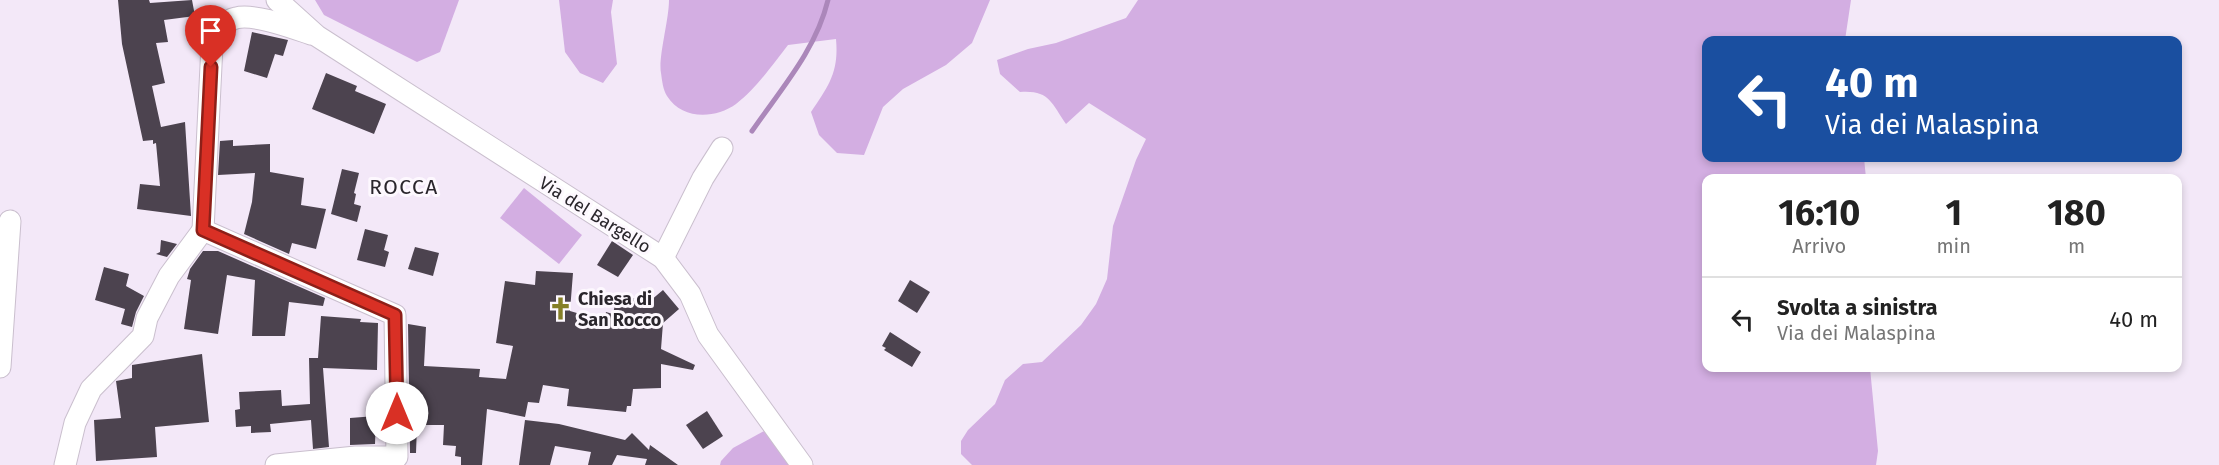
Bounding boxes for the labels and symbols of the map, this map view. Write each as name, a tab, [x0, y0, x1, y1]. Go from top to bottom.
pin	[185, 5, 236, 67]
street label: Via del Bargello	[535, 172, 655, 258]
district label: ROCCA	[369, 174, 439, 200]
place label: Chiesa di San Rocco	[578, 288, 661, 331]
church icon: Chiesa di San Rocco	[547, 296, 573, 322]
position arrow	[365, 381, 429, 445]

